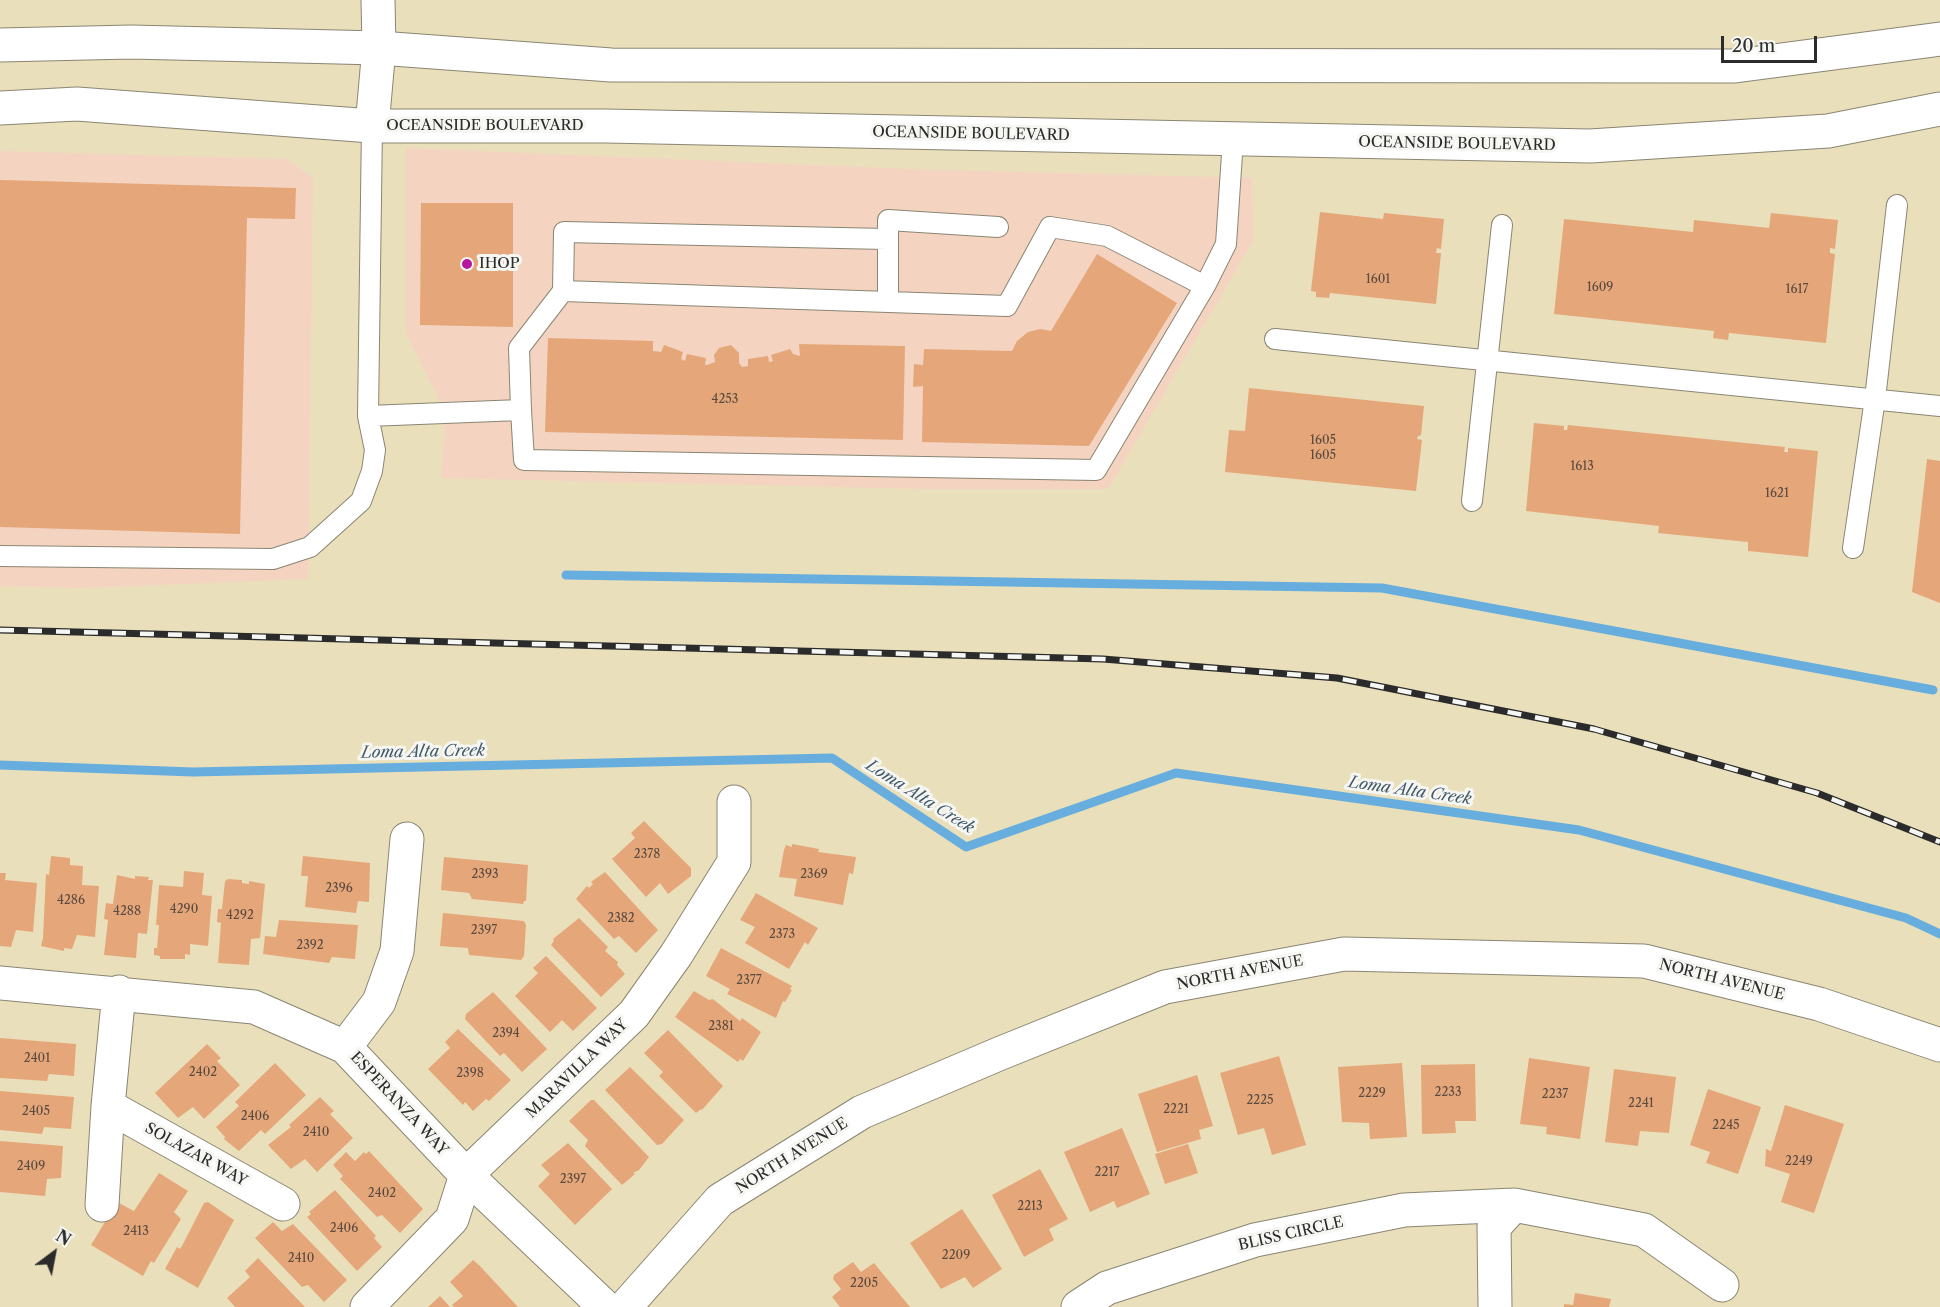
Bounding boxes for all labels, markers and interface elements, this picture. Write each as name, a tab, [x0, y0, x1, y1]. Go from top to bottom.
scale bar	[1724, 24, 1820, 62]
text: 20 m	[1732, 35, 1775, 57]
street label: OCEANSIDE BOULEVARD	[386, 117, 584, 135]
street label: OCEANSIDE BOULEVARD	[872, 123, 1070, 145]
street label: OCEANSIDE BOULEVARD	[1358, 133, 1556, 155]
place label: IHOP	[479, 255, 520, 273]
marker: IHOP	[460, 257, 474, 271]
house number: 1601	[1366, 273, 1390, 287]
house number: 1609	[1587, 281, 1613, 295]
house number: 1617	[1785, 283, 1809, 297]
house number: 4253	[712, 393, 738, 407]
house number: 1605	[1310, 434, 1336, 448]
house number: 1605	[1310, 449, 1336, 463]
house number: 1613	[1570, 460, 1594, 474]
house number: 1621	[1765, 487, 1789, 501]
water label: Loma Alta Creek	[361, 741, 485, 763]
water label: Loma Alta Creek	[862, 756, 978, 838]
water label: Loma Alta Creek	[1347, 773, 1473, 809]
house number: 2378	[634, 848, 660, 862]
house number: 2393	[471, 868, 499, 882]
house number: 2369	[800, 868, 828, 882]
house number: 2396	[325, 882, 353, 896]
house number: 4286	[57, 894, 85, 908]
house number: 4290	[170, 903, 198, 917]
house number: 4288	[113, 905, 141, 919]
house number: 4292	[226, 909, 254, 923]
house number: 2382	[607, 912, 635, 926]
house number: 2397	[471, 924, 497, 938]
house number: 2373	[769, 928, 795, 942]
house number: 2392	[296, 939, 324, 953]
street label: NORTH AVENUE	[1175, 952, 1305, 994]
street label: NORTH AVENUE	[1657, 956, 1787, 1004]
house number: 2377	[736, 974, 762, 988]
street label: MARAVILLA WAY	[522, 1016, 632, 1122]
house number: 2381	[708, 1020, 734, 1034]
house number: 2394	[492, 1027, 520, 1041]
street label: ESPERANZA WAY	[346, 1048, 452, 1160]
house number: 2401	[24, 1052, 50, 1066]
house number: 2402	[189, 1066, 217, 1080]
house number: 2398	[456, 1067, 484, 1081]
house number: 2233	[1434, 1086, 1462, 1100]
house number: 2229	[1358, 1087, 1386, 1101]
house number: 2237	[1542, 1088, 1568, 1102]
house number: 2225	[1246, 1094, 1274, 1108]
house number: 2241	[1628, 1097, 1654, 1111]
house number: 2221	[1163, 1103, 1189, 1117]
house number: 2405	[22, 1105, 50, 1119]
house number: 2406	[241, 1110, 269, 1124]
street label: NORTH AVENUE	[733, 1114, 851, 1198]
street label: SOLAZAR WAY	[142, 1119, 250, 1191]
house number: 2245	[1712, 1119, 1740, 1133]
house number: 2410	[303, 1126, 329, 1140]
house number: 2249	[1785, 1155, 1813, 1169]
house number: 2409	[17, 1160, 45, 1174]
house number: 2217	[1095, 1166, 1119, 1180]
house number: 2397	[560, 1173, 586, 1187]
house number: 2402	[368, 1187, 396, 1201]
house number: 2213	[1017, 1200, 1043, 1214]
street label: BLISS CIRCLE	[1237, 1213, 1345, 1255]
house number: 2406	[330, 1222, 358, 1236]
north arrow	[24, 1223, 84, 1283]
house number: 2413	[123, 1225, 149, 1239]
text: N	[52, 1226, 75, 1250]
house number: 2209	[942, 1249, 970, 1263]
house number: 2410	[288, 1252, 314, 1266]
house number: 2205	[850, 1277, 878, 1291]

